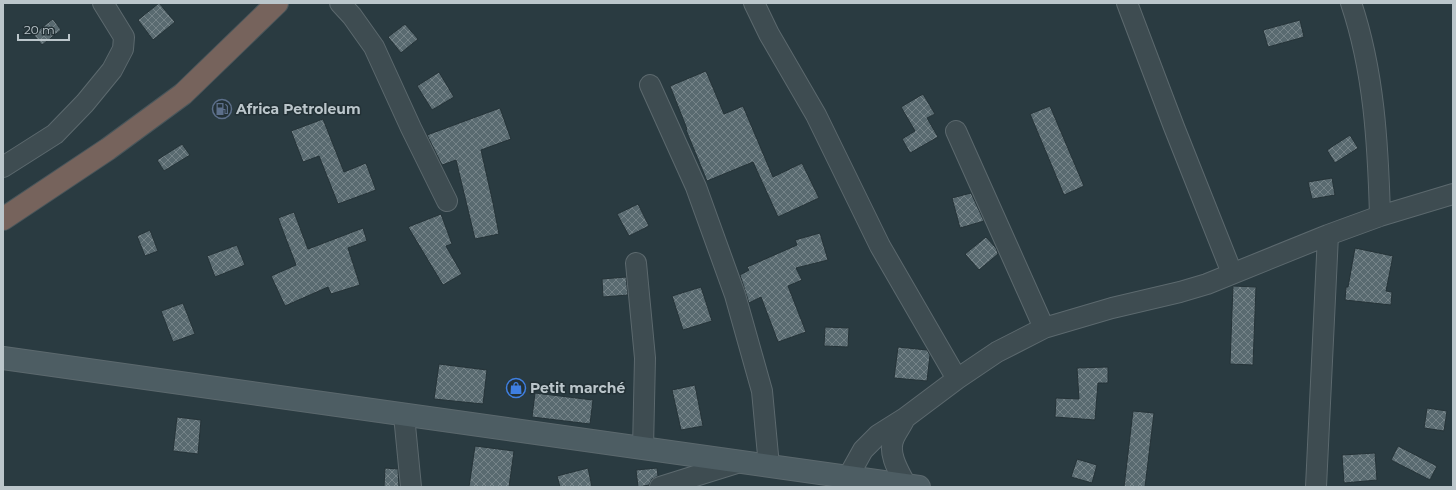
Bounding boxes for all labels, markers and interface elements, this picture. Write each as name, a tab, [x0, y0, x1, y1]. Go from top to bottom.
scale bar	[18, 16, 69, 42]
text: 20 m	[24, 22, 55, 37]
fuel station icon: Africa Petroleum	[211, 98, 233, 120]
place label: Africa Petroleum	[235, 100, 361, 118]
shop icon: Petit marché	[505, 377, 527, 399]
place label: Petit marché	[530, 379, 625, 397]

